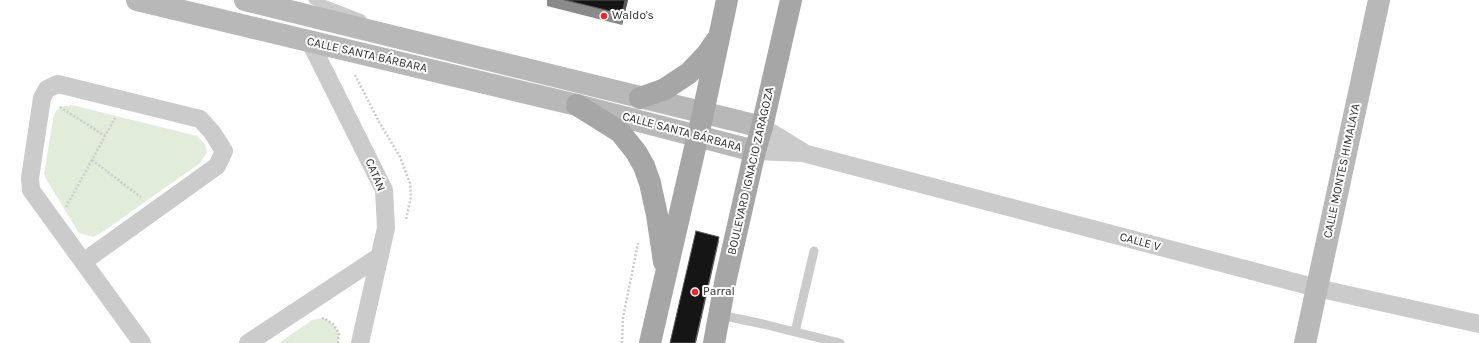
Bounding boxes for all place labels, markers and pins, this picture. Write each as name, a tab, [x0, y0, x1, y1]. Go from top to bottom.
place label: Waldo's	[612, 9, 654, 23]
marker: Waldo's	[599, 11, 609, 21]
place label: Parral	[703, 285, 735, 299]
marker: Parral	[690, 287, 700, 297]

